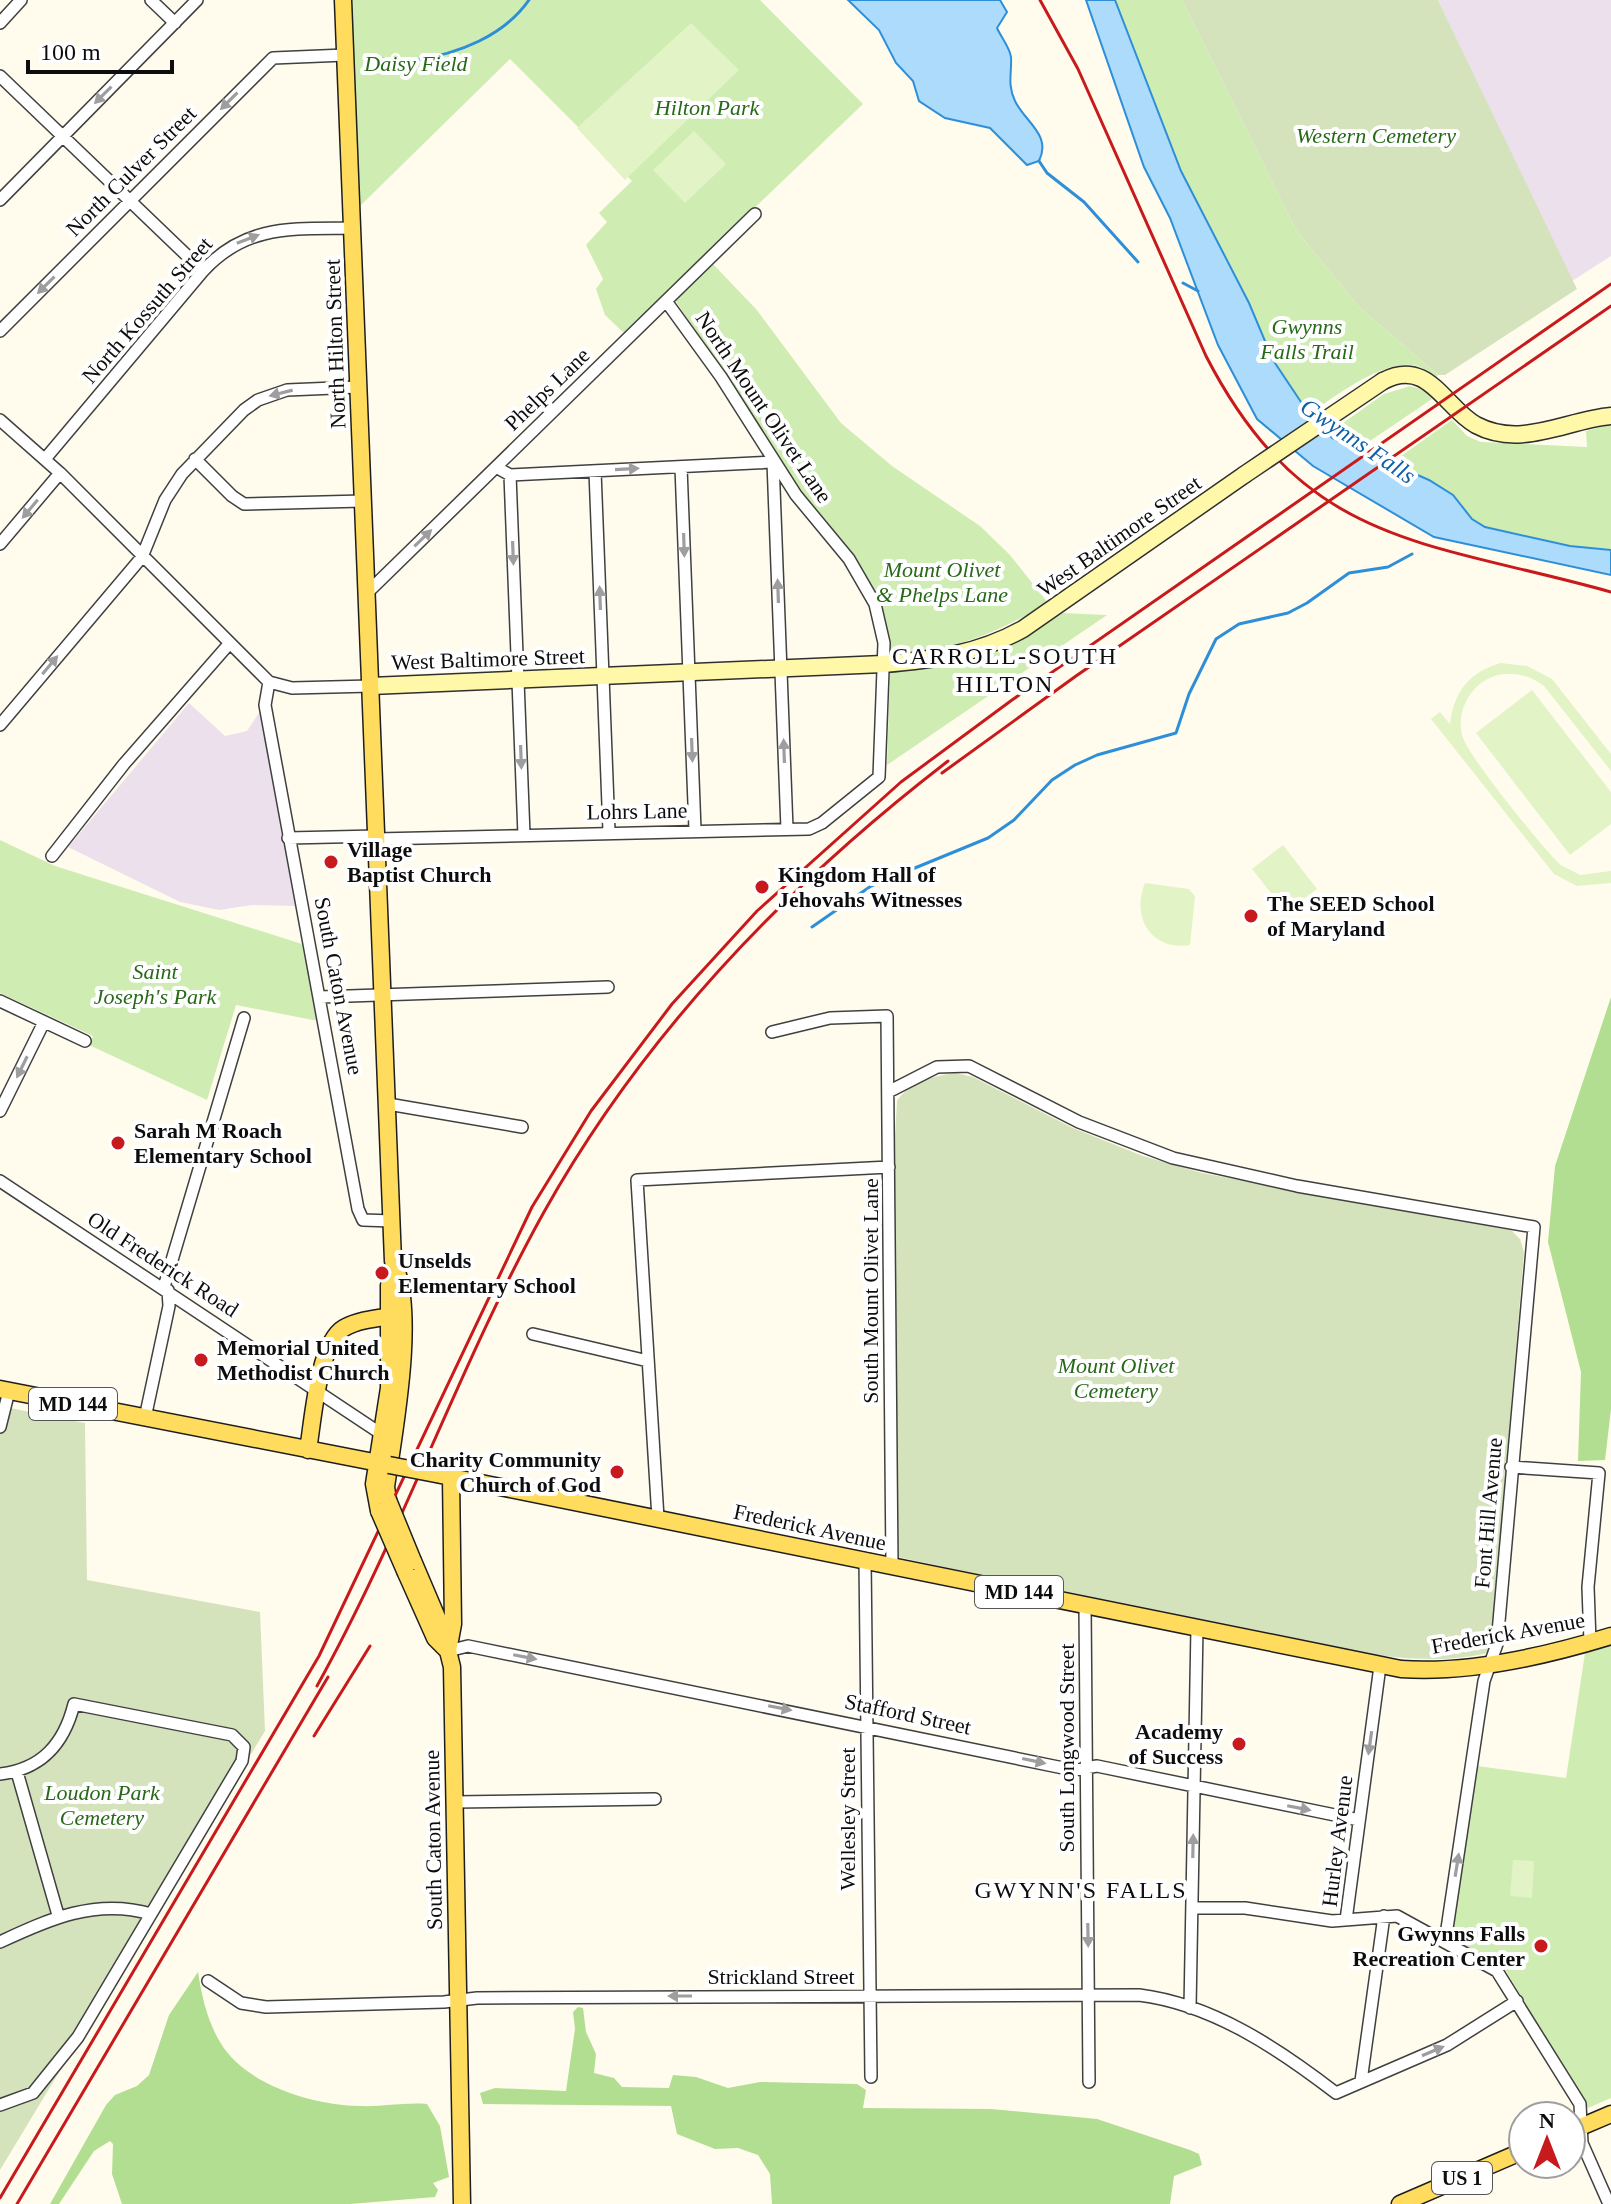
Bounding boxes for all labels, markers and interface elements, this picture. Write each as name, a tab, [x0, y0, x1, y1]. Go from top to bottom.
scale bar	[28, 24, 172, 74]
text: 100 m	[40, 39, 101, 65]
park label: Daisy Field	[363, 51, 469, 76]
one-way arrow	[94, 85, 113, 104]
one-way arrow	[220, 91, 239, 110]
park label: Hilton Park	[654, 95, 760, 120]
street label: North Culver Street	[61, 101, 201, 241]
park label: Western Cemetery	[1296, 123, 1456, 148]
street label: North Kossuth Street	[77, 232, 217, 388]
one-way arrow	[236, 232, 260, 245]
street label: North Hilton Street	[320, 259, 350, 429]
one-way arrow	[37, 275, 55, 294]
street label: North Mount Olivet Lane	[691, 307, 837, 507]
park label: Gwynns Falls Trail	[1259, 314, 1354, 364]
street label: Phelps Lane	[499, 342, 595, 436]
one-way arrow	[269, 387, 294, 399]
water label: Gwynns Falls	[1296, 393, 1420, 489]
one-way arrow	[615, 463, 640, 476]
street label: West Baltimore Street	[1032, 470, 1206, 602]
one-way arrow	[22, 498, 39, 518]
one-way arrow	[413, 529, 432, 548]
one-way arrow	[677, 533, 690, 558]
one-way arrow	[506, 541, 519, 566]
park label: Mount Olivet & Phelps Lane	[876, 557, 1008, 607]
one-way arrow	[772, 578, 785, 603]
one-way arrow	[594, 585, 607, 610]
street label: West Baltimore Street	[391, 643, 585, 675]
district label: CARROLL-SOUTH HILTON	[892, 643, 1118, 697]
one-way arrow	[41, 655, 58, 675]
one-way arrow	[685, 738, 698, 763]
one-way arrow	[778, 738, 791, 763]
one-way arrow	[514, 745, 527, 770]
street label: Lohrs Lane	[586, 798, 688, 824]
place label: Village Baptist Church	[347, 837, 491, 887]
marker: Village Baptist Church	[322, 853, 340, 871]
place label: Kingdom Hall of Jehovahs Witnesses	[778, 862, 963, 912]
marker: Kingdom Hall of Jehovahs Witnesses	[753, 878, 771, 896]
place label: The SEED School of Maryland	[1267, 891, 1435, 941]
street label: South Caton Avenue	[310, 895, 368, 1077]
marker: The SEED School of Maryland	[1242, 907, 1260, 925]
park label: Saint Joseph's Park	[94, 959, 218, 1009]
one-way arrow	[15, 1055, 29, 1078]
place label: Sarah M Roach Elementary School	[134, 1118, 312, 1168]
marker: Sarah M Roach Elementary School	[109, 1134, 127, 1152]
street label: South Mount Olivet Lane	[858, 1178, 883, 1404]
street label: Old Frederick Road	[83, 1206, 243, 1322]
place label: Unselds Elementary School	[398, 1248, 576, 1298]
marker: Unselds Elementary School	[373, 1264, 391, 1282]
place label: Memorial United Methodist Church	[217, 1335, 390, 1385]
marker: Memorial United Methodist Church	[192, 1351, 210, 1369]
park label: Mount Olivet Cemetery	[1057, 1353, 1175, 1403]
road number: MD 144	[29, 1388, 117, 1420]
street label: Font Hill Avenue	[1469, 1437, 1507, 1589]
place label: Charity Community Church of God	[410, 1447, 601, 1497]
marker: Charity Community Church of God	[608, 1463, 626, 1481]
street label: Frederick Avenue	[731, 1499, 889, 1555]
road number: MD 144	[975, 1576, 1063, 1608]
street label: Frederick Avenue	[1429, 1607, 1587, 1659]
street label: South Longwood Street	[1054, 1644, 1079, 1853]
one-way arrow	[512, 1652, 537, 1664]
street label: Stafford Street	[843, 1688, 973, 1740]
one-way arrow	[767, 1702, 792, 1715]
place label: Academy of Success	[1128, 1719, 1223, 1769]
one-way arrow	[1363, 1731, 1376, 1756]
marker: Academy of Success	[1230, 1735, 1248, 1753]
street label: Wellesley Street	[835, 1747, 860, 1891]
street label: South Caton Avenue	[419, 1750, 447, 1930]
one-way arrow	[1022, 1755, 1047, 1768]
street label: Hurley Avenue	[1317, 1774, 1357, 1908]
park label: Loudon Park Cemetery	[43, 1780, 161, 1830]
one-way arrow	[1287, 1803, 1312, 1815]
one-way arrow	[1187, 1833, 1199, 1858]
one-way arrow	[1451, 1852, 1464, 1877]
district label: GWYNN'S FALLS	[974, 1877, 1188, 1903]
place label: Gwynns Falls Recreation Center	[1353, 1921, 1525, 1971]
one-way arrow	[1082, 1923, 1094, 1948]
marker: Gwynns Falls Recreation Center	[1532, 1937, 1550, 1955]
street label: Strickland Street	[707, 1964, 855, 1989]
one-way arrow	[667, 1990, 692, 2003]
one-way arrow	[1421, 2044, 1445, 2057]
north arrow	[1507, 2100, 1587, 2180]
text: N	[1539, 2108, 1555, 2133]
road number: US 1	[1432, 2162, 1492, 2194]

